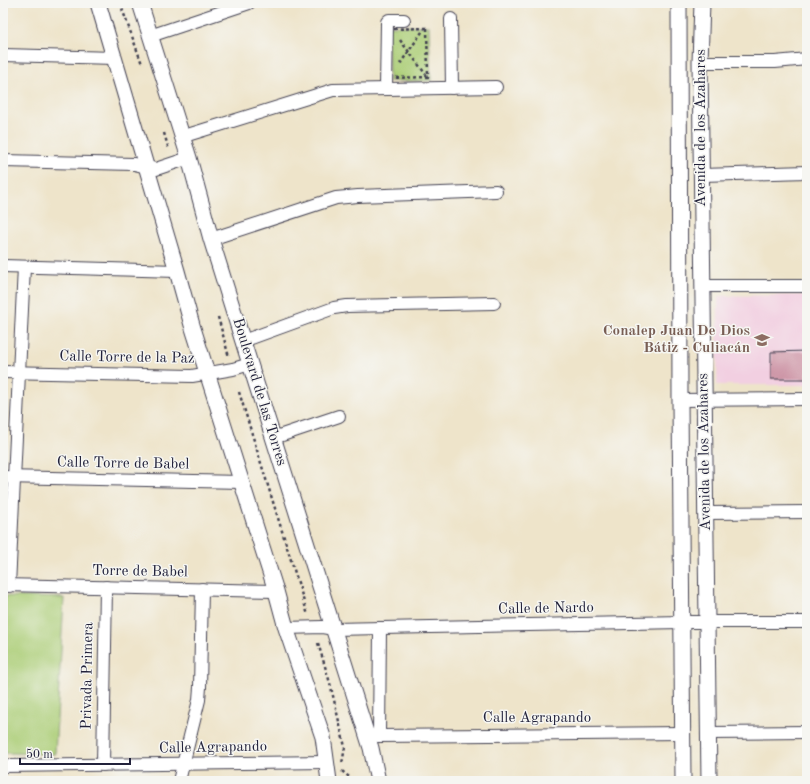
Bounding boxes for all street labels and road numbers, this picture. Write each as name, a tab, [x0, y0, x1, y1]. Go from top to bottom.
street label: Avenida de los Azahares	[694, 49, 709, 207]
street label: Boulevard de las Torres	[229, 316, 289, 468]
street label: Calle Torre de la Paz	[59, 349, 195, 367]
street label: Avenida de los Azahares	[696, 373, 714, 531]
street label: Calle Torre de Babel	[57, 455, 189, 473]
street label: Torre de Babel	[92, 564, 188, 580]
street label: Calle de Nardo	[498, 601, 594, 617]
street label: Privada Primera	[80, 622, 96, 730]
street label: Calle Agrapando	[483, 711, 591, 726]
street label: Calle Agrapando	[159, 740, 267, 756]

